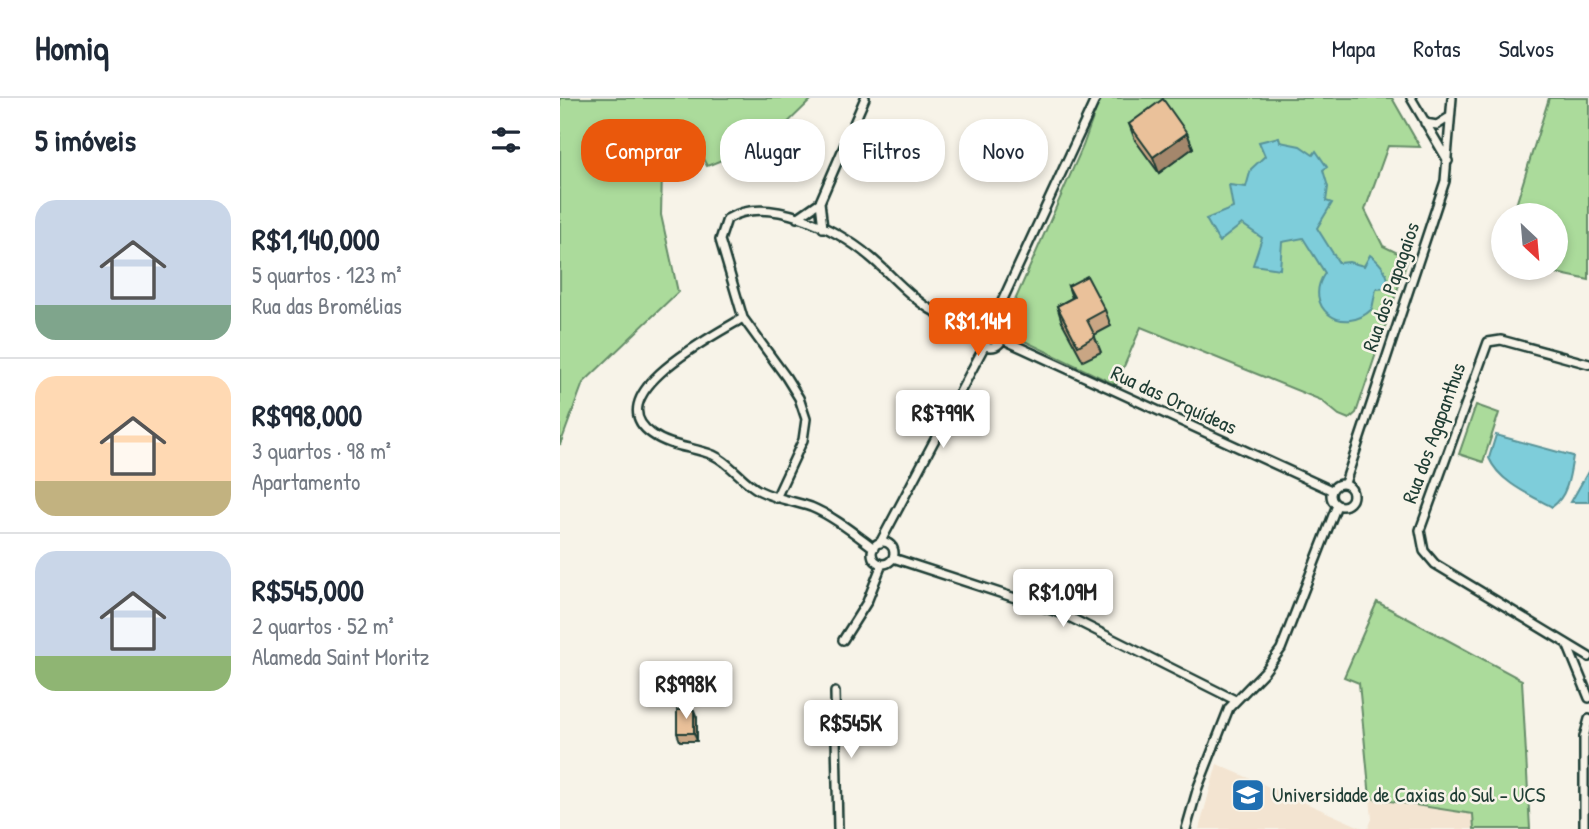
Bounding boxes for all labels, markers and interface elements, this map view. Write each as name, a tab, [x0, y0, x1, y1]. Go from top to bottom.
text: Homiq	[35, 26, 109, 70]
text: Mapa	[1332, 32, 1375, 64]
text: Rotas	[1413, 32, 1461, 64]
text: Salvos	[1499, 32, 1554, 64]
chip: Comprar	[581, 119, 706, 182]
chip: Alugar	[720, 119, 825, 182]
chip: Filtros	[839, 119, 945, 182]
chip: Novo	[959, 119, 1048, 182]
text: 5 imóveis	[35, 120, 136, 160]
icon: filters	[487, 121, 525, 159]
north arrow	[1491, 203, 1568, 280]
map controls	[1491, 203, 1568, 280]
street label: Rua dos Papagaios	[1355, 218, 1426, 355]
text: R$1,140,000	[252, 219, 380, 259]
icon: home	[91, 228, 175, 312]
text: 5 quartos · 123 m²	[252, 259, 402, 290]
text: Rua das Bromélias	[252, 290, 402, 321]
pin: R$1.14M	[913, 299, 1043, 358]
text: R$1.14M	[945, 305, 1011, 336]
street label: Rua das Orquídeas	[1107, 358, 1242, 441]
street label: Rua dos Agapanthus	[1395, 359, 1472, 507]
pin: R$799K	[886, 390, 1000, 450]
text: R$998,000	[252, 395, 362, 435]
text: R$799K	[912, 397, 974, 428]
icon: home	[91, 404, 175, 488]
text: 3 quartos · 98 m²	[252, 435, 391, 466]
text: Apartamento	[252, 466, 360, 497]
text: R$545,000	[252, 570, 364, 610]
pin: R$1.09M	[998, 570, 1128, 629]
text: R$1.09M	[1029, 576, 1097, 607]
icon: home	[91, 579, 175, 663]
text: 2 quartos · 52 m²	[252, 610, 394, 641]
text: Alameda Saint Moritz	[252, 641, 429, 672]
pin: R$998K	[629, 662, 743, 721]
text: R$998K	[656, 668, 716, 699]
pin: R$545K	[794, 700, 908, 760]
text: R$545K	[820, 707, 882, 738]
school or university icon: Universidade de Caxias do Sul - UCS	[1229, 776, 1267, 814]
place label: Universidade de Caxias do Sul - UCS	[1272, 780, 1546, 809]

